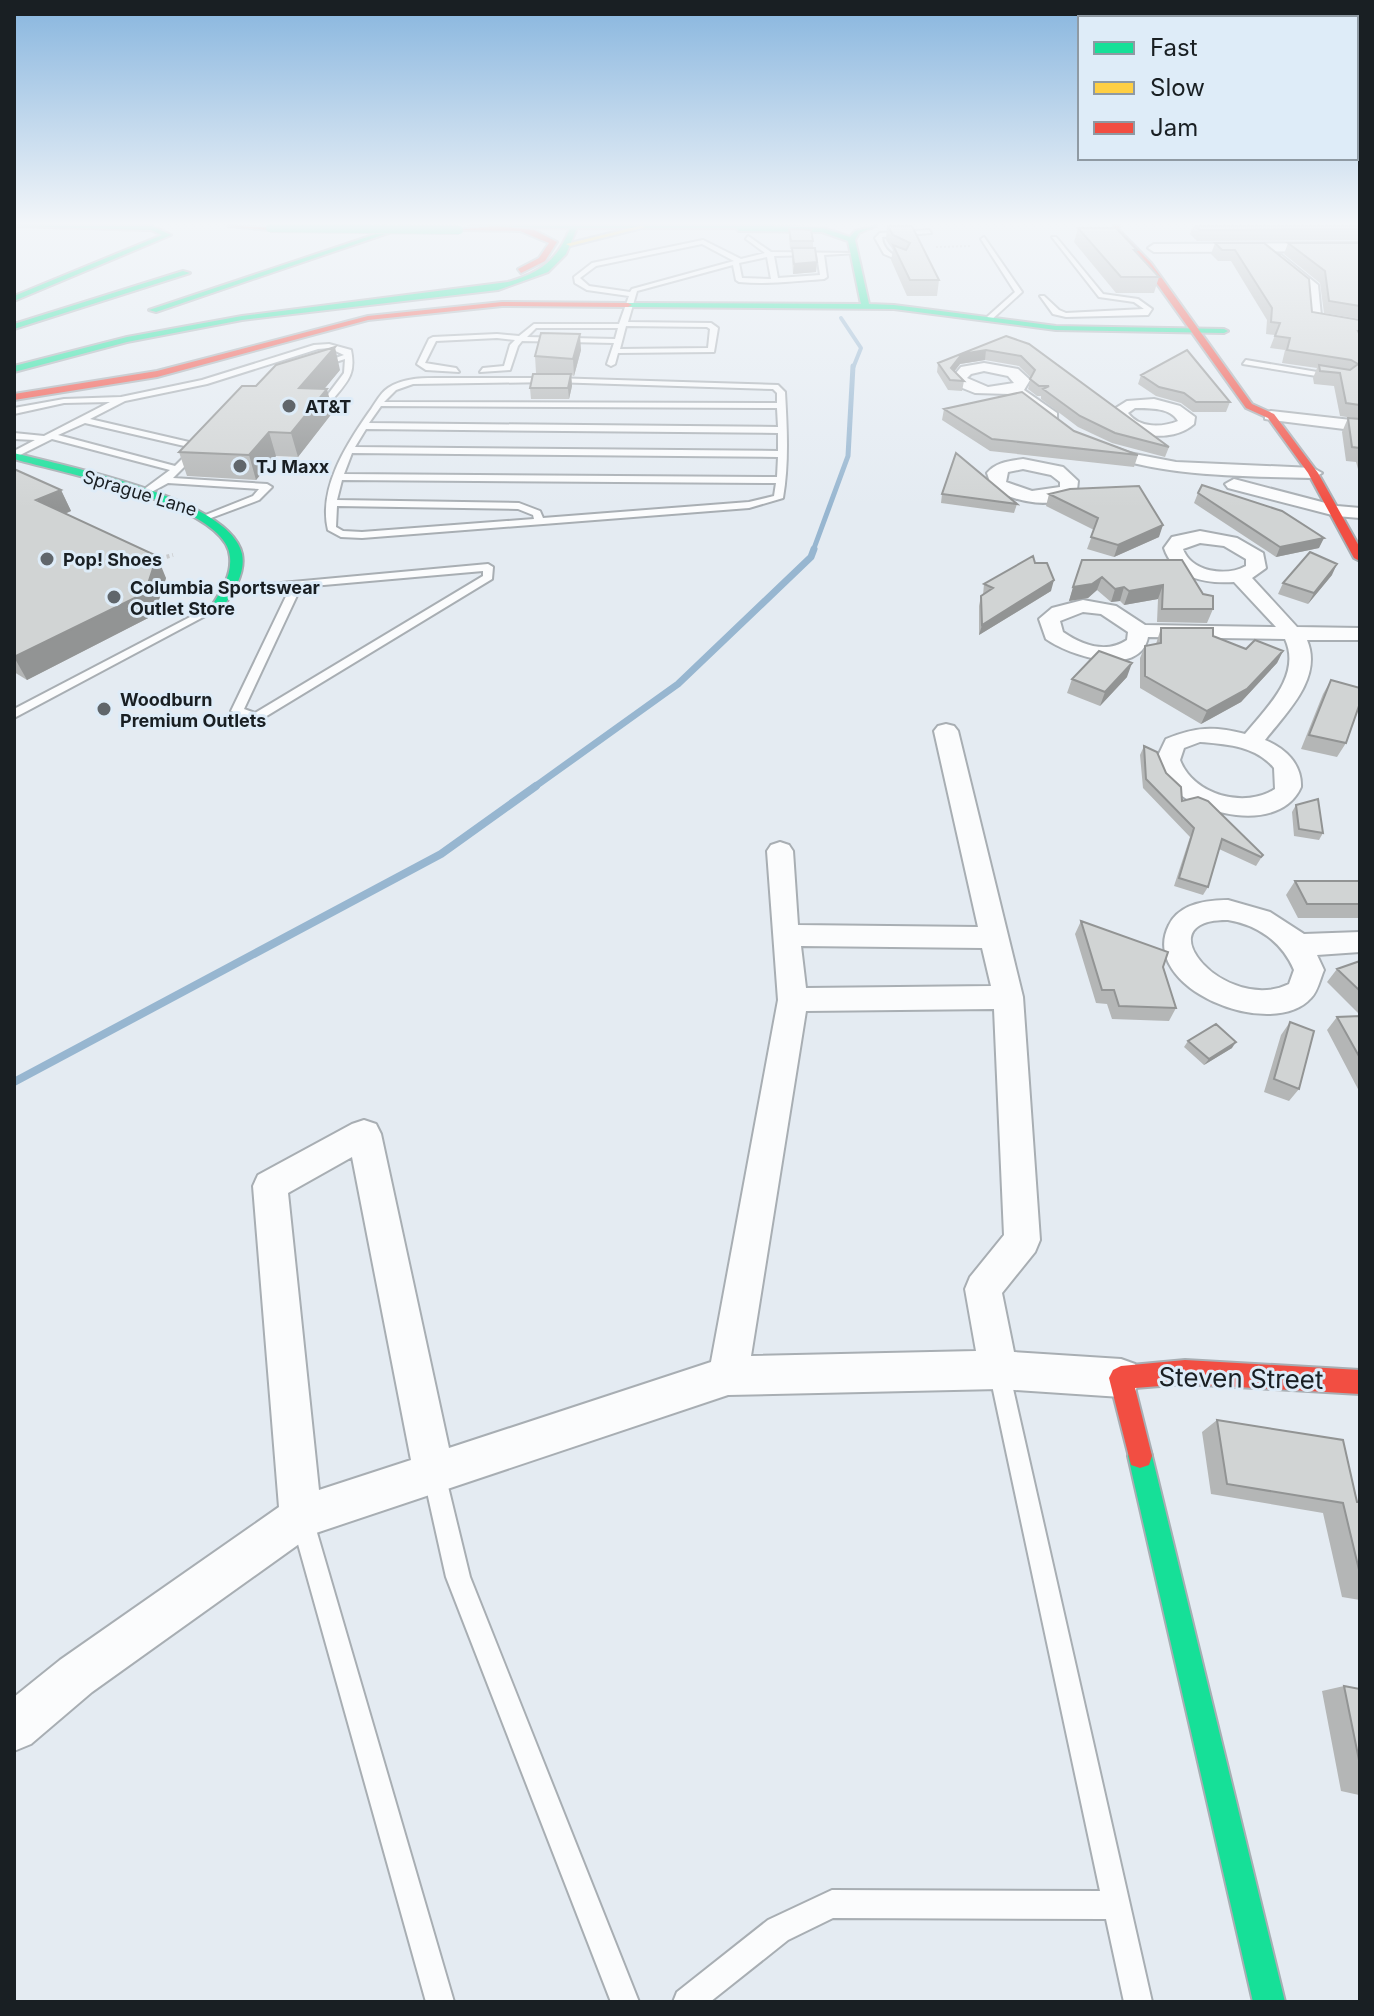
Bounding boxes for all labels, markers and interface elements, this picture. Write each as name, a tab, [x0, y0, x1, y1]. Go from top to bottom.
legend	[1078, 16, 1358, 160]
text: Fast	[1150, 33, 1198, 62]
text: Slow	[1150, 73, 1205, 102]
text: Jam	[1150, 113, 1198, 142]
place label: AT&T	[305, 396, 351, 417]
marker: AT&T	[280, 397, 298, 415]
place label: TJ Maxx	[256, 456, 330, 477]
marker: TJ Maxx	[231, 457, 249, 475]
street label: Sprague Lane	[80, 466, 200, 520]
place label: Pop! Shoes	[63, 549, 162, 570]
marker: Pop! Shoes	[38, 550, 56, 568]
place label: Columbia Sportswear Outlet Store	[130, 577, 320, 619]
marker: Columbia Sportswear Outlet Store	[105, 588, 123, 606]
place label: Woodburn Premium Outlets	[120, 689, 266, 731]
marker: Woodburn Premium Outlets	[95, 700, 113, 718]
street label: Steven Street	[1158, 1361, 1324, 1395]

